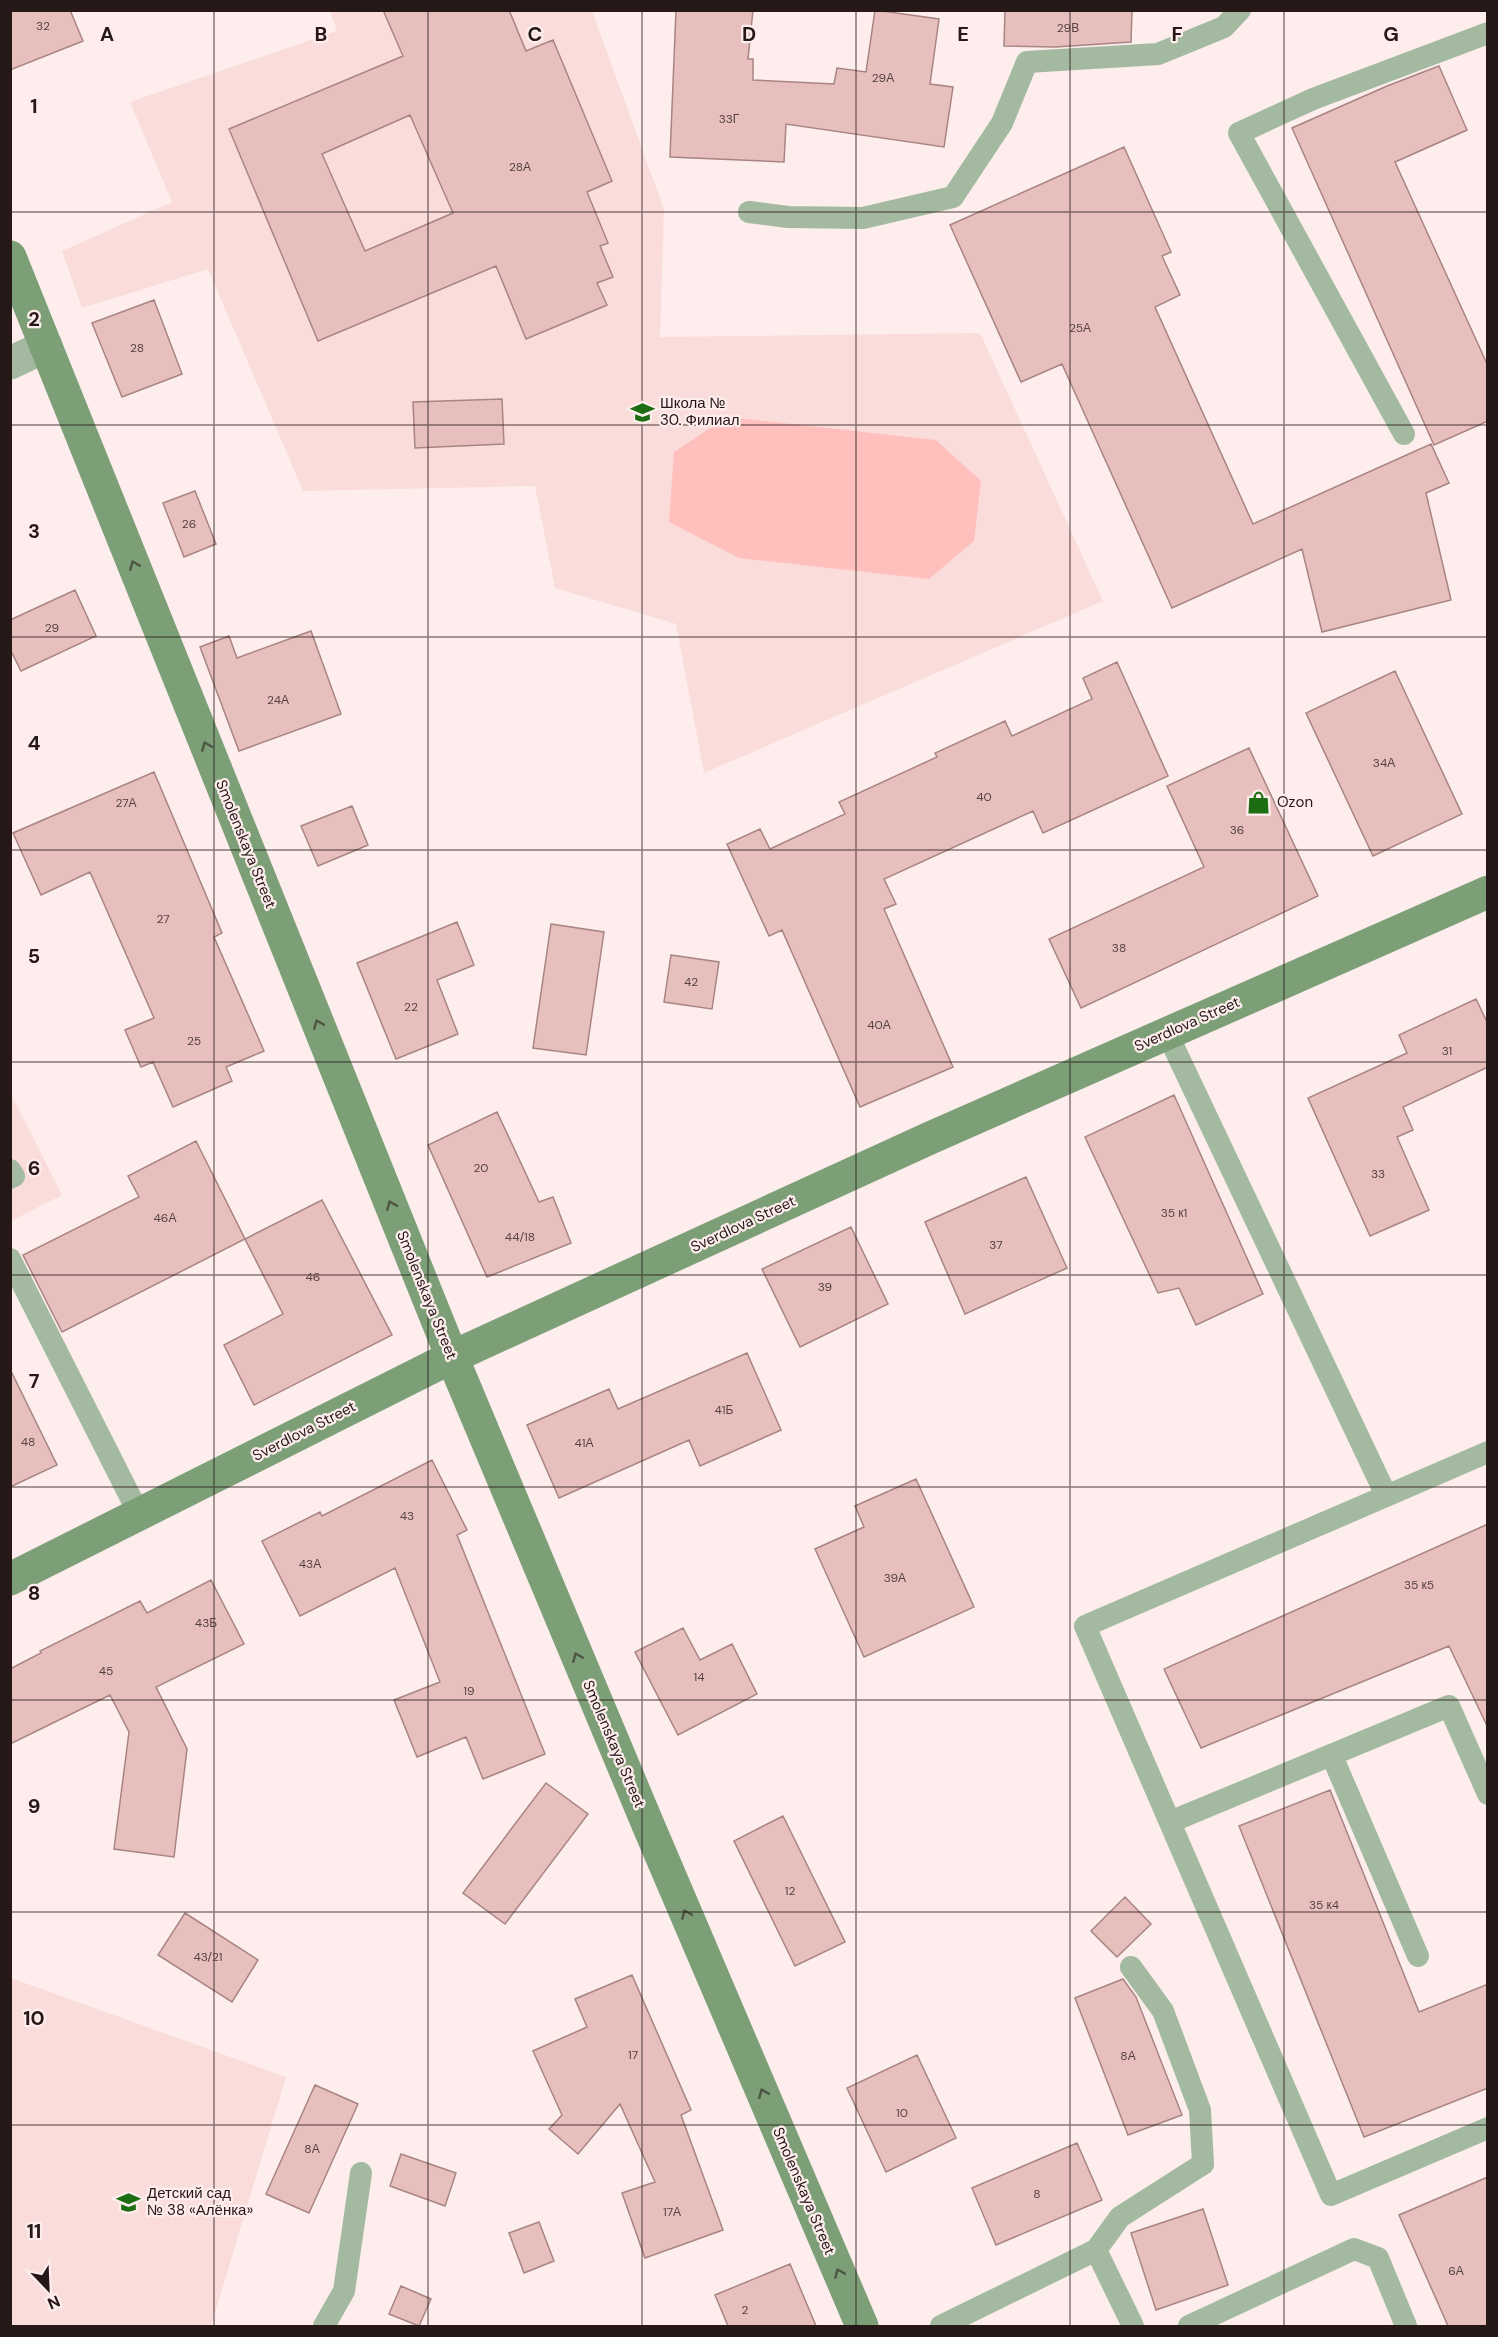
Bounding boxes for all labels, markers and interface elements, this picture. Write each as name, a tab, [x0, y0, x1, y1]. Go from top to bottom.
house number: 32	[36, 18, 50, 34]
house number: 29В	[1057, 20, 1079, 36]
text: A	[100, 21, 114, 47]
text: B	[315, 21, 327, 47]
text: C	[528, 21, 542, 47]
text: D	[742, 21, 756, 47]
text: E	[957, 21, 969, 47]
text: F	[1171, 21, 1183, 47]
text: G	[1383, 21, 1399, 47]
house number: 29А	[872, 70, 894, 86]
text: 1	[30, 93, 38, 119]
house number: 33Г	[719, 111, 740, 127]
house number: 28А	[509, 159, 531, 175]
text: 2	[28, 306, 40, 332]
house number: 25А	[1069, 320, 1091, 336]
house number: 28	[130, 340, 144, 356]
place label: Школа № 30. Филиал	[660, 393, 740, 430]
school or university icon: Школа № 30. Филиал	[629, 399, 655, 425]
house number: 26	[182, 516, 196, 532]
text: 3	[28, 518, 40, 544]
one-way arrow	[129, 560, 141, 571]
house number: 29	[45, 620, 59, 636]
house number: 24А	[267, 692, 289, 708]
text: 4	[28, 730, 41, 756]
one-way arrow	[201, 741, 213, 752]
house number: 34А	[1373, 755, 1395, 771]
street label: Smolenskaya Street	[211, 777, 281, 911]
house number: 40	[976, 789, 992, 805]
shop icon: Ozon	[1246, 789, 1272, 815]
place label: Ozon	[1277, 792, 1313, 812]
house number: 27А	[115, 795, 137, 811]
house number: 36	[1230, 822, 1244, 838]
house number: 27	[156, 911, 170, 927]
house number: 38	[1112, 940, 1126, 956]
text: 5	[28, 943, 40, 969]
house number: 42	[684, 974, 698, 990]
street label: Sverdlova Street	[1131, 992, 1243, 1056]
house number: 22	[404, 999, 418, 1015]
house number: 40А	[867, 1017, 891, 1033]
one-way arrow	[313, 1020, 325, 1031]
house number: 25	[187, 1033, 201, 1049]
house number: 31	[1442, 1043, 1452, 1059]
text: 6	[28, 1155, 40, 1181]
house number: 20	[473, 1160, 489, 1176]
house number: 33	[1371, 1166, 1385, 1182]
street label: Sverdlova Street	[687, 1191, 799, 1257]
one-way arrow	[386, 1201, 398, 1212]
house number: 35 к1	[1161, 1205, 1187, 1221]
house number: 46А	[154, 1210, 176, 1226]
street label: Smolenskaya Street	[392, 1228, 462, 1362]
house number: 44/18	[505, 1229, 535, 1245]
house number: 37	[989, 1237, 1003, 1253]
house number: 46	[306, 1269, 320, 1285]
house number: 39	[818, 1279, 832, 1295]
text: 7	[29, 1368, 40, 1394]
street label: Sverdlova Street	[249, 1396, 359, 1466]
house number: 41Б	[715, 1402, 734, 1418]
house number: 48	[21, 1434, 35, 1450]
house number: 41А	[574, 1435, 594, 1451]
house number: 43	[400, 1508, 414, 1524]
house number: 43А	[299, 1556, 321, 1572]
house number: 39А	[884, 1570, 906, 1586]
house number: 35 к5	[1404, 1577, 1434, 1593]
text: 8	[28, 1580, 40, 1606]
house number: 43Б	[195, 1615, 217, 1631]
one-way arrow	[572, 1652, 584, 1663]
house number: 45	[99, 1663, 113, 1679]
house number: 14	[693, 1669, 705, 1685]
street label: Smolenskaya Street	[578, 1677, 650, 1811]
house number: 19	[463, 1683, 475, 1699]
text: 9	[28, 1793, 40, 1819]
house number: 12	[785, 1883, 795, 1899]
house number: 35 к4	[1309, 1897, 1339, 1913]
one-way arrow	[681, 1910, 693, 1921]
house number: 43/21	[193, 1949, 223, 1965]
text: 10	[23, 2005, 45, 2031]
house number: 17	[628, 2047, 638, 2063]
house number: 8А	[1120, 2048, 1136, 2064]
one-way arrow	[758, 2089, 770, 2100]
house number: 10	[896, 2105, 908, 2121]
street label: Smolenskaya Street	[768, 2124, 840, 2258]
house number: 8А	[304, 2141, 320, 2157]
place label: Детский сад № 38 «Алёнка»	[147, 2183, 253, 2220]
house number: 8	[1033, 2186, 1041, 2202]
school or university icon: Детский сад № 38 «Алёнка»	[116, 2189, 142, 2215]
house number: 17А	[663, 2204, 681, 2220]
text: 11	[27, 2218, 41, 2244]
north arrow	[18, 2259, 78, 2319]
house number: 6А	[1448, 2263, 1464, 2279]
one-way arrow	[834, 2268, 846, 2279]
text: N	[44, 2290, 63, 2314]
house number: 2	[742, 2302, 749, 2318]

